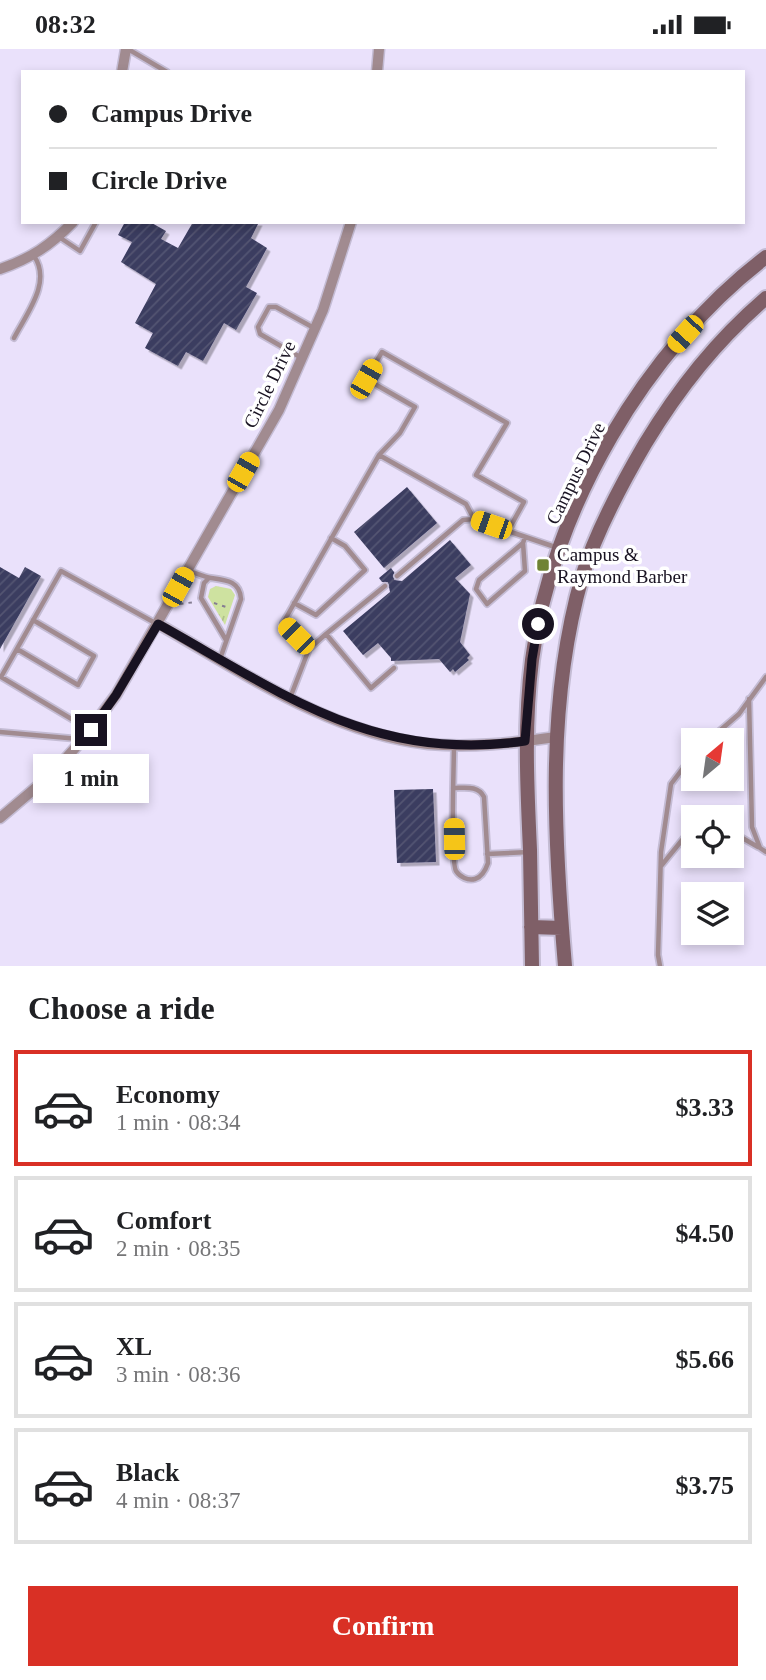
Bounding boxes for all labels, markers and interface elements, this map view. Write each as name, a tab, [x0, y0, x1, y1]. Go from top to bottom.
text: 08:32	[35, 10, 96, 39]
text: Campus Drive	[91, 99, 252, 128]
text: Circle Drive	[91, 166, 227, 195]
car	[664, 311, 707, 357]
street label: Circle Drive	[239, 337, 300, 431]
car	[347, 356, 386, 402]
street label: Campus Drive	[542, 419, 609, 527]
car	[224, 449, 263, 495]
car	[468, 508, 515, 542]
place label: Campus & Raymond Barber	[557, 544, 688, 587]
marker: Campus & Raymond Barber	[535, 557, 551, 573]
car	[159, 564, 198, 610]
route start	[522, 608, 554, 640]
car	[274, 614, 319, 658]
route end	[75, 714, 107, 746]
north arrow	[681, 728, 744, 791]
map controls	[681, 728, 744, 945]
callout: 1 min	[33, 755, 149, 803]
text: 1 min	[63, 766, 119, 791]
button: locate	[681, 805, 744, 868]
car	[444, 818, 465, 860]
button: layers	[681, 882, 744, 945]
text: Choose a ride	[28, 990, 215, 1026]
icon: car	[32, 1077, 95, 1140]
text: Economy	[116, 1080, 220, 1109]
text: $3.33	[676, 1093, 734, 1122]
text: 1 min · 08:34	[116, 1110, 241, 1135]
icon: car	[32, 1203, 95, 1266]
text: Comfort	[116, 1206, 211, 1235]
text: $4.50	[676, 1219, 734, 1248]
text: 2 min · 08:35	[116, 1236, 241, 1261]
icon: car	[32, 1329, 95, 1392]
text: XL	[116, 1332, 152, 1361]
text: $5.66	[676, 1345, 734, 1374]
text: 3 min · 08:36	[116, 1362, 241, 1387]
icon: car	[32, 1455, 95, 1518]
text: Black	[116, 1458, 180, 1487]
text: $3.75	[676, 1471, 734, 1500]
text: 4 min · 08:37	[116, 1488, 241, 1513]
button: Confirm	[28, 1586, 738, 1666]

